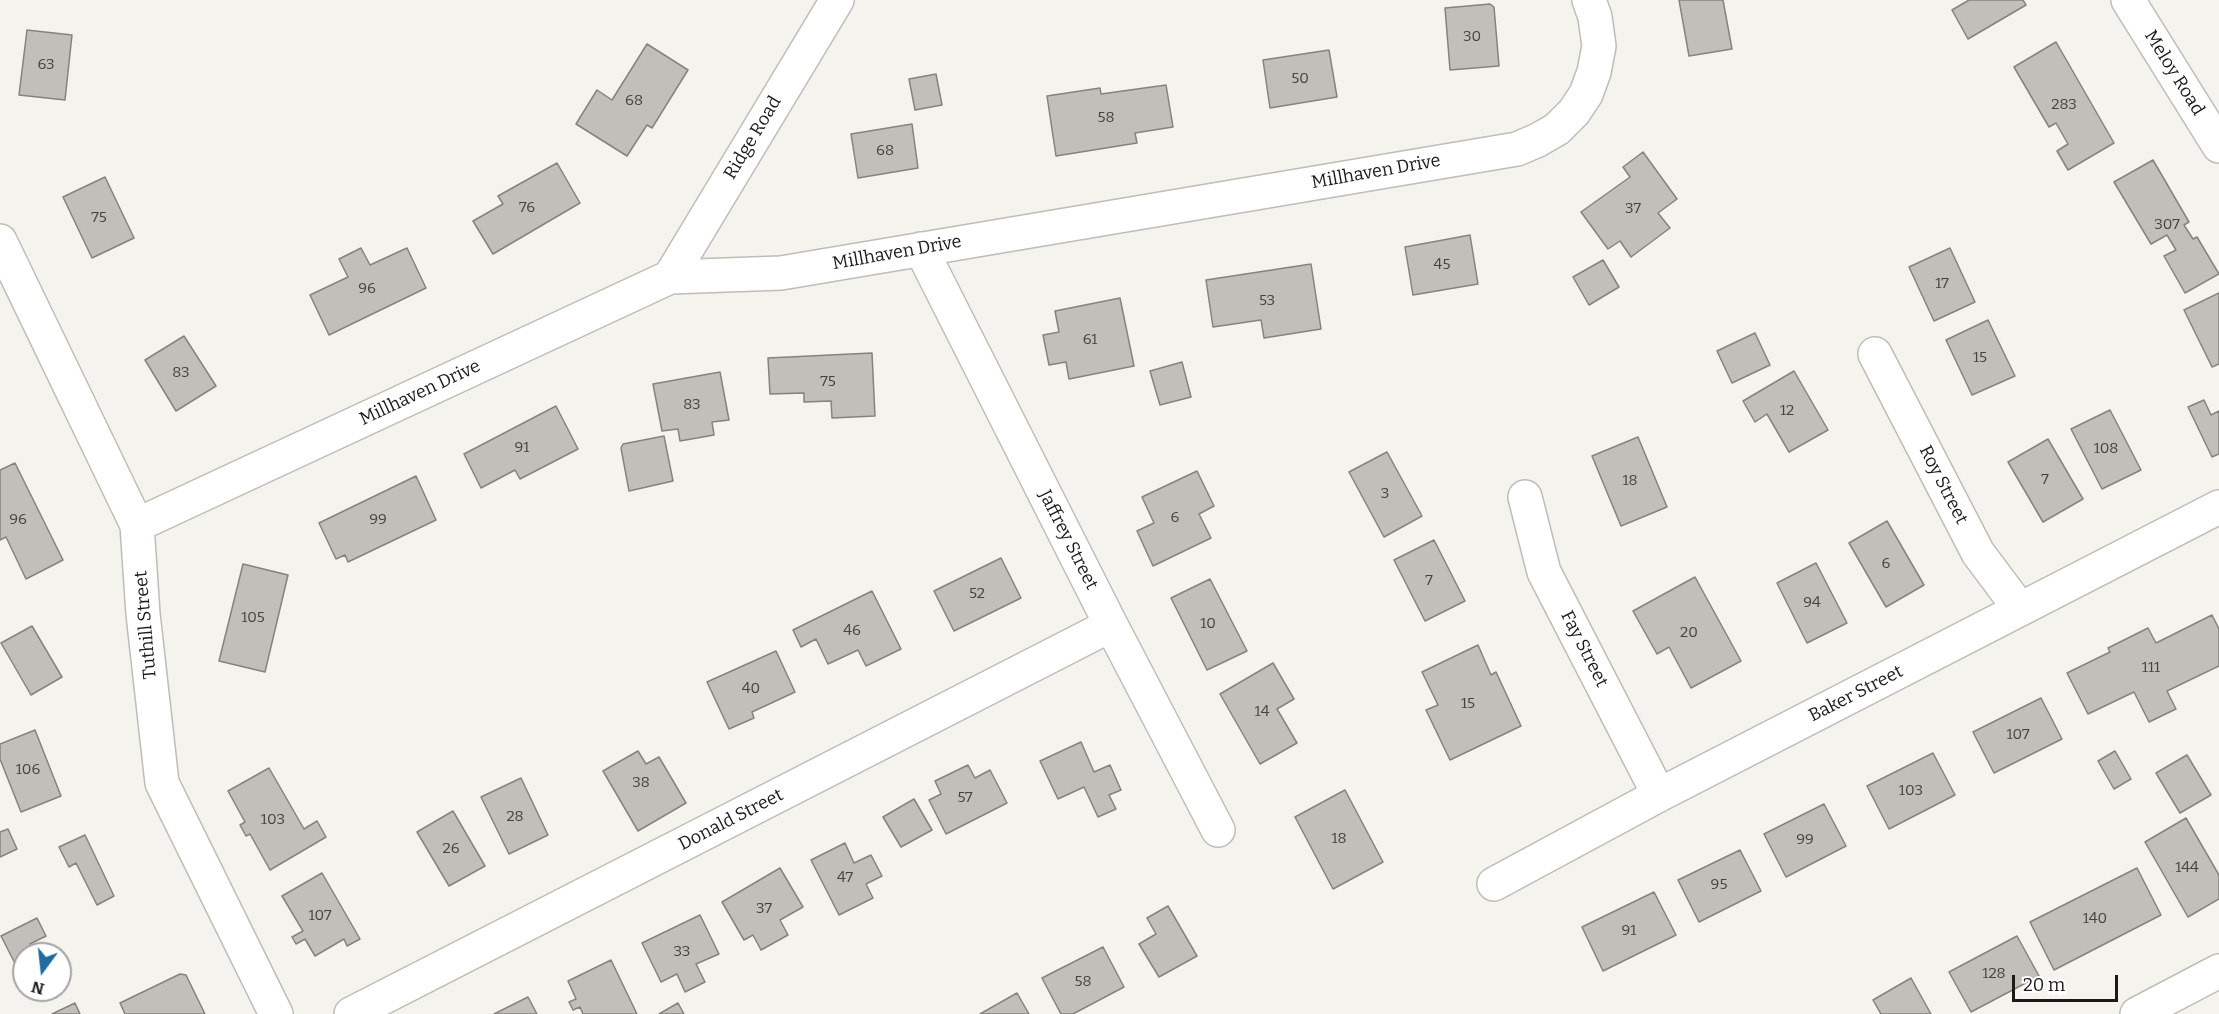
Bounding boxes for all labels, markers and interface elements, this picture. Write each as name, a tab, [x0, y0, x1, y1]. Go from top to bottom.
street label: Meloy Road	[2139, 26, 2209, 120]
house number: 30	[1463, 28, 1481, 46]
house number: 63	[37, 56, 55, 74]
house number: 50	[1291, 70, 1309, 88]
house number: 68	[625, 92, 643, 110]
street label: Ridge Road	[720, 92, 786, 184]
house number: 283	[2051, 96, 2077, 114]
house number: 58	[1097, 109, 1115, 127]
house number: 68	[876, 142, 894, 160]
street label: Millhaven Drive	[1310, 150, 1442, 194]
house number: 76	[519, 199, 535, 217]
house number: 37	[1625, 200, 1641, 218]
house number: 75	[91, 209, 107, 227]
house number: 307	[2154, 216, 2180, 234]
street label: Millhaven Drive	[831, 231, 963, 275]
house number: 45	[1434, 256, 1450, 274]
house number: 17	[1935, 275, 1949, 293]
house number: 96	[358, 280, 376, 298]
house number: 53	[1259, 292, 1275, 310]
house number: 61	[1083, 331, 1097, 349]
house number: 15	[1973, 349, 1987, 367]
street label: Millhaven Drive	[356, 356, 484, 430]
house number: 83	[172, 364, 190, 382]
house number: 75	[820, 373, 836, 391]
house number: 83	[683, 396, 701, 414]
house number: 12	[1780, 402, 1794, 420]
house number: 91	[515, 439, 529, 457]
house number: 108	[2094, 440, 2118, 458]
street label: Roy Street	[1914, 442, 1972, 528]
house number: 7	[2041, 471, 2049, 489]
house number: 18	[1622, 472, 1638, 490]
house number: 3	[1381, 485, 1389, 503]
street label: Jaffrey Street	[1034, 487, 1102, 593]
house number: 6	[1171, 509, 1179, 527]
house number: 96	[9, 511, 27, 529]
house number: 99	[369, 511, 387, 529]
house number: 6	[1882, 555, 1890, 573]
street label: Tuthill Street	[130, 570, 162, 680]
house number: 7	[1425, 572, 1433, 590]
house number: 52	[969, 585, 985, 603]
house number: 94	[1803, 594, 1821, 612]
street label: Fay Street	[1556, 607, 1612, 691]
house number: 105	[241, 609, 265, 627]
house number: 10	[1200, 615, 1216, 633]
house number: 46	[843, 622, 861, 640]
house number: 20	[1680, 624, 1698, 642]
house number: 111	[2142, 659, 2160, 677]
street label: Baker Street	[1805, 661, 1907, 727]
house number: 40	[742, 680, 760, 698]
house number: 15	[1461, 695, 1475, 713]
house number: 14	[1255, 703, 1269, 721]
house number: 107	[2006, 726, 2030, 744]
house number: 106	[16, 761, 40, 779]
house number: 38	[632, 774, 650, 792]
house number: 103	[1899, 782, 1923, 800]
street label: Donald Street	[675, 784, 787, 856]
house number: 57	[957, 789, 973, 807]
house number: 28	[506, 808, 524, 826]
house number: 103	[261, 811, 285, 829]
house number: 18	[1331, 830, 1347, 848]
house number: 99	[1796, 831, 1814, 849]
house number: 26	[443, 840, 459, 858]
house number: 144	[2175, 859, 2199, 877]
house number: 47	[837, 869, 853, 887]
house number: 95	[1711, 876, 1727, 894]
house number: 37	[756, 900, 772, 918]
house number: 107	[308, 907, 332, 925]
house number: 140	[2083, 910, 2107, 928]
house number: 91	[1622, 922, 1636, 940]
north arrow	[12, 942, 72, 1002]
house number: 33	[674, 943, 690, 961]
scale bar	[2015, 963, 2122, 1001]
house number: 128	[1982, 965, 2006, 983]
house number: 58	[1074, 973, 1092, 991]
text: 20 m	[2023, 974, 2065, 996]
text: N	[29, 977, 46, 999]

